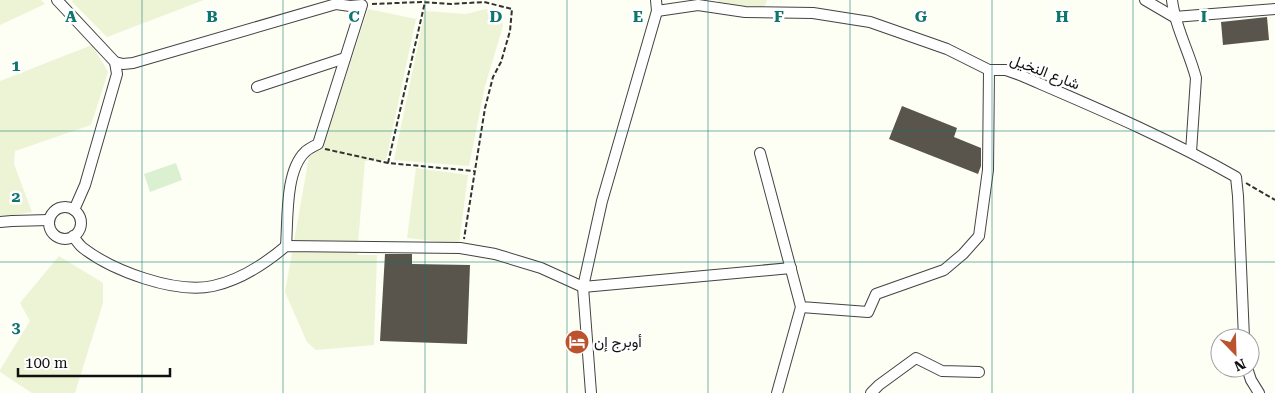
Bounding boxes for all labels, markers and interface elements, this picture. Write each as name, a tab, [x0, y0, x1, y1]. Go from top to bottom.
text: A	[65, 7, 77, 26]
text: B	[206, 7, 218, 26]
text: C	[348, 7, 360, 26]
text: D	[490, 7, 503, 26]
text: E	[633, 7, 643, 26]
text: F	[774, 7, 784, 26]
text: G	[915, 7, 928, 26]
text: H	[1055, 7, 1069, 26]
text: I	[1201, 7, 1207, 26]
street label: شارع النخيل	[1007, 51, 1082, 95]
text: 1	[12, 56, 21, 75]
text: 2	[12, 187, 21, 206]
text: 3	[12, 318, 21, 337]
north arrow	[1210, 328, 1260, 378]
hotel icon: أوبرج إن	[564, 329, 590, 355]
place label: أوبرج إن	[594, 333, 642, 353]
scale bar	[18, 346, 170, 378]
text: 100 m	[25, 354, 68, 372]
text: N	[1232, 355, 1248, 375]

